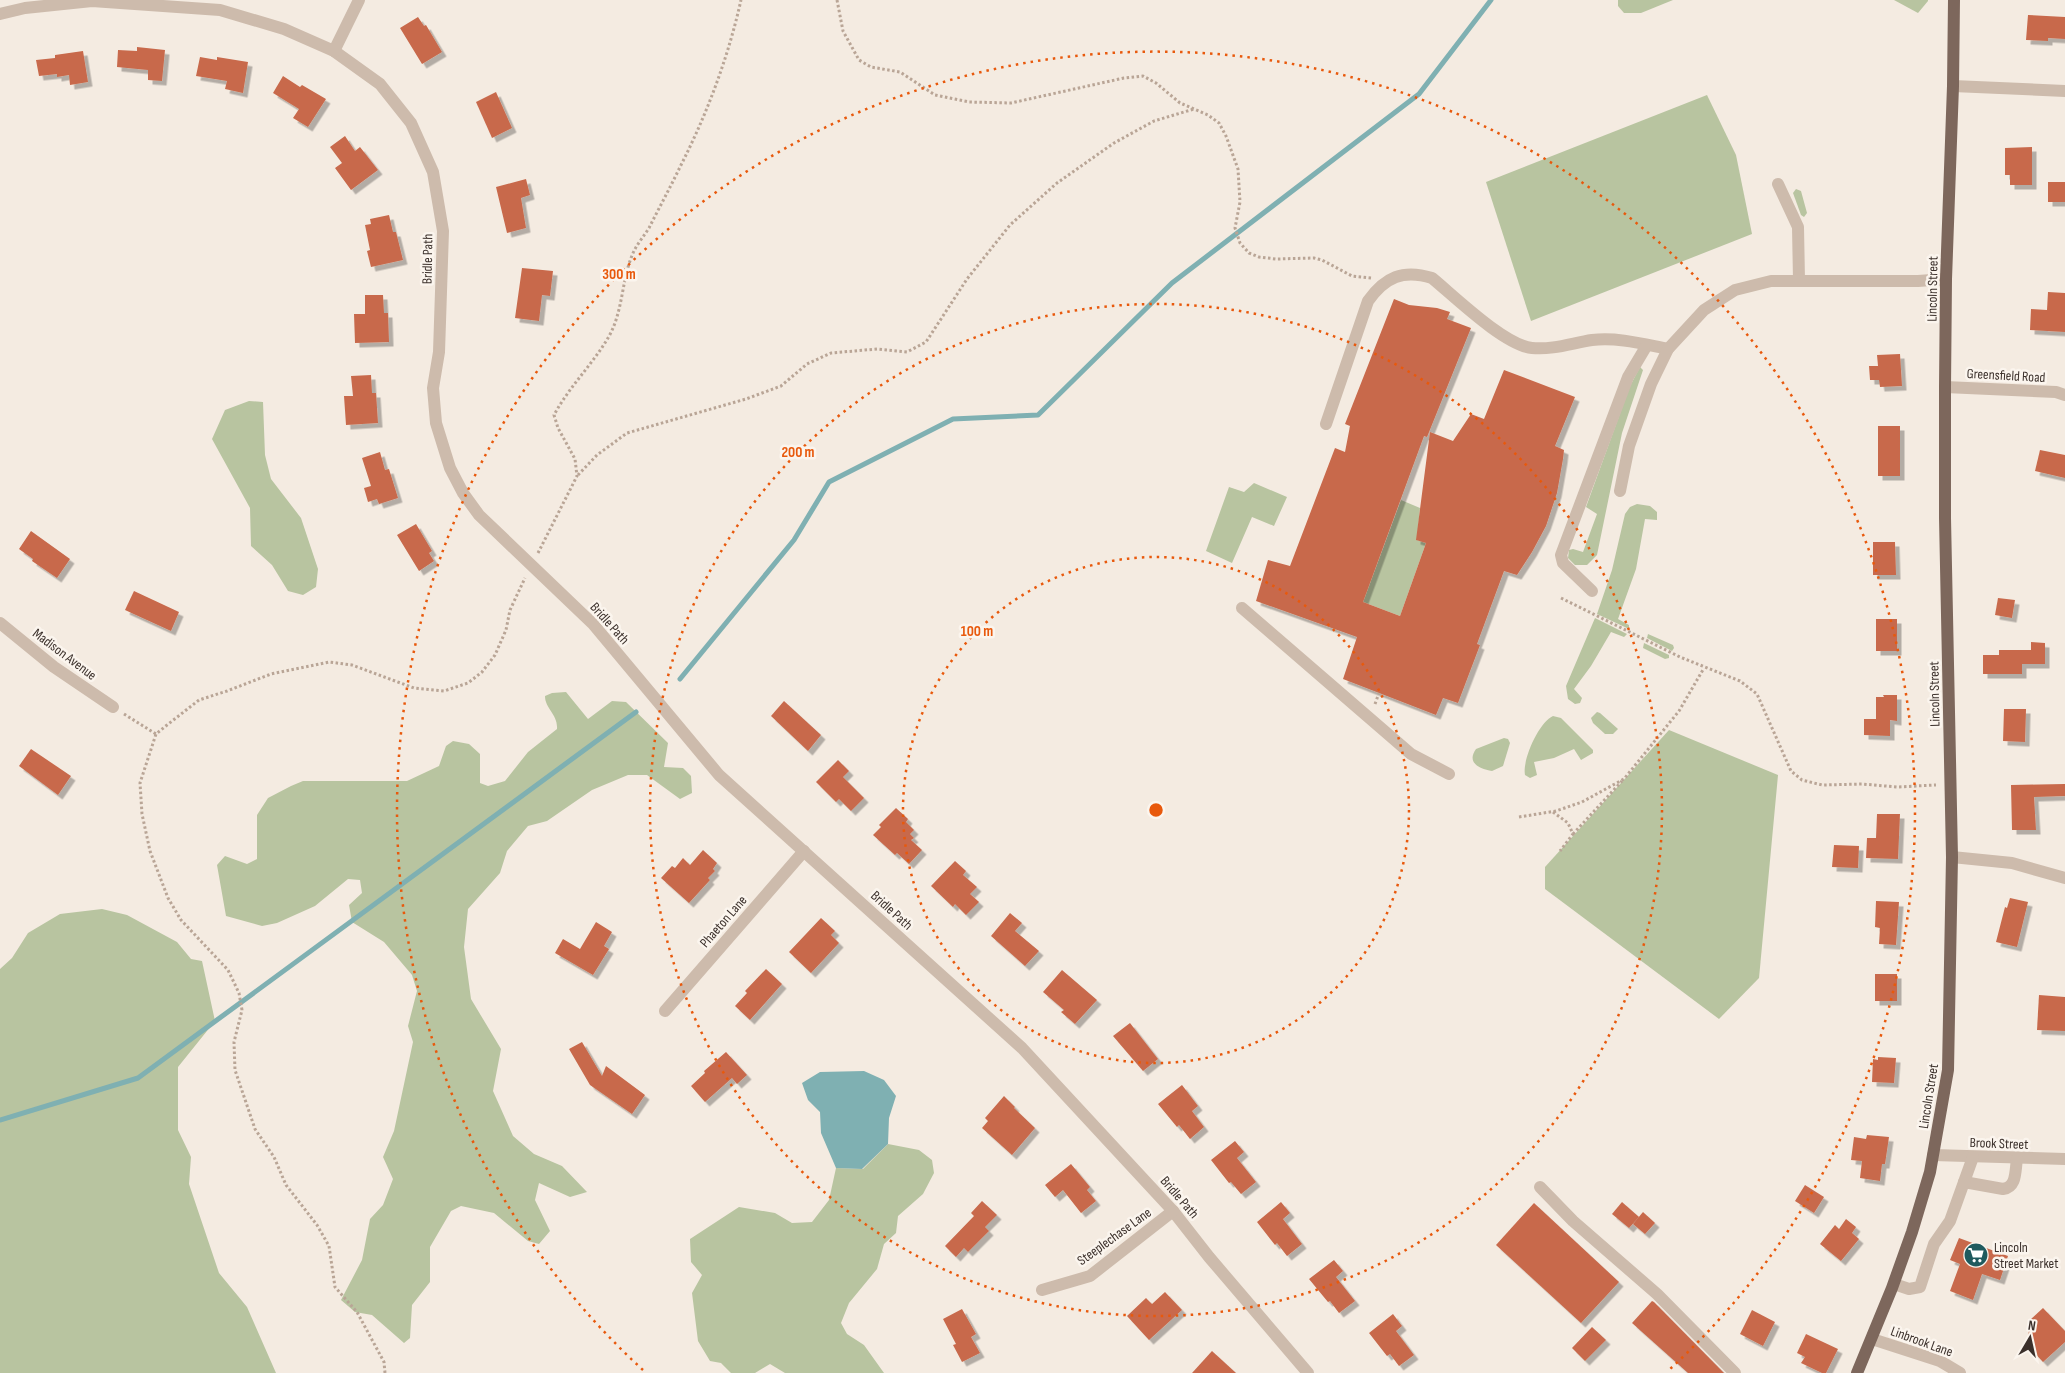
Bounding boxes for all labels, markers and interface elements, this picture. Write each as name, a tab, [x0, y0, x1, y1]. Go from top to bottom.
street label: Bridle Path	[419, 234, 436, 284]
street label: Lincoln Street	[1923, 256, 1942, 322]
text: 300 m	[602, 265, 636, 284]
street label: Greensfield Road	[1966, 365, 2046, 386]
text: 200 m	[781, 443, 815, 462]
street label: Bridle Path	[586, 599, 633, 648]
text: 100 m	[961, 622, 993, 641]
street label: Madison Avenue	[29, 625, 100, 684]
street label: Lincoln Street	[1925, 661, 1944, 727]
centre of rings	[1147, 801, 1165, 819]
street label: Bridle Path	[867, 887, 916, 934]
street label: Phaeton Lane	[696, 892, 751, 951]
street label: Lincoln Street	[1915, 1062, 1942, 1130]
street label: Brook Street	[1969, 1134, 2029, 1153]
street label: Bridle Path	[1157, 1173, 1203, 1222]
street label: Steeplechase Lane	[1074, 1204, 1155, 1269]
place label: Lincoln Street Market	[1994, 1239, 2058, 1272]
supermarket icon: Lincoln Street Market	[1963, 1242, 1989, 1268]
north arrow	[2005, 1313, 2055, 1363]
text: N	[2027, 1317, 2037, 1335]
street label: Linbrook Lane	[1888, 1322, 1955, 1361]

